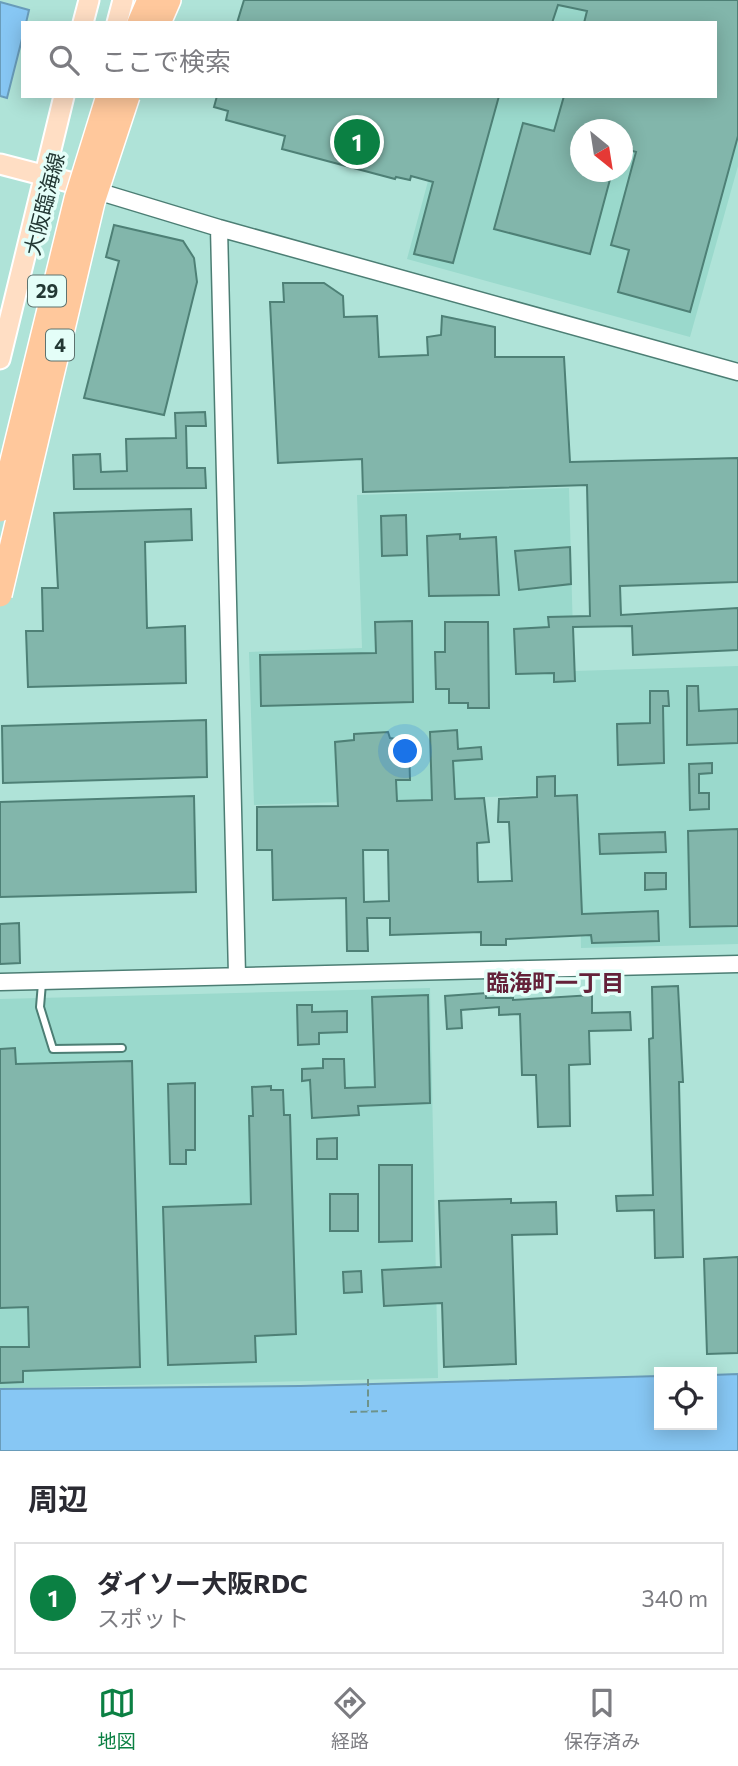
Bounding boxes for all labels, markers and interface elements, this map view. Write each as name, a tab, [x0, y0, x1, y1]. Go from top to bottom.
search box	[21, 21, 717, 98]
icon: search	[45, 41, 83, 79]
text: ここで検索	[101, 45, 231, 76]
pin: 1	[334, 116, 380, 168]
north arrow	[570, 119, 633, 182]
street label: 大阪臨海線	[19, 150, 68, 258]
road number: 29	[28, 276, 66, 306]
road number: 4	[46, 330, 74, 360]
your location	[388, 734, 422, 768]
district label: 臨海町一丁目	[486, 968, 624, 996]
map controls	[654, 1367, 717, 1430]
button: locate	[654, 1367, 717, 1430]
text: 周辺	[28, 1479, 88, 1516]
text: ダイソー大阪RDC	[97, 1567, 308, 1598]
text: 1	[48, 1584, 58, 1612]
text: 340 m	[642, 1584, 708, 1612]
text: スポット	[97, 1604, 189, 1632]
tab: 地図	[98, 1684, 136, 1753]
tab: 経路	[331, 1684, 369, 1753]
tab: 保存済み	[564, 1684, 640, 1753]

